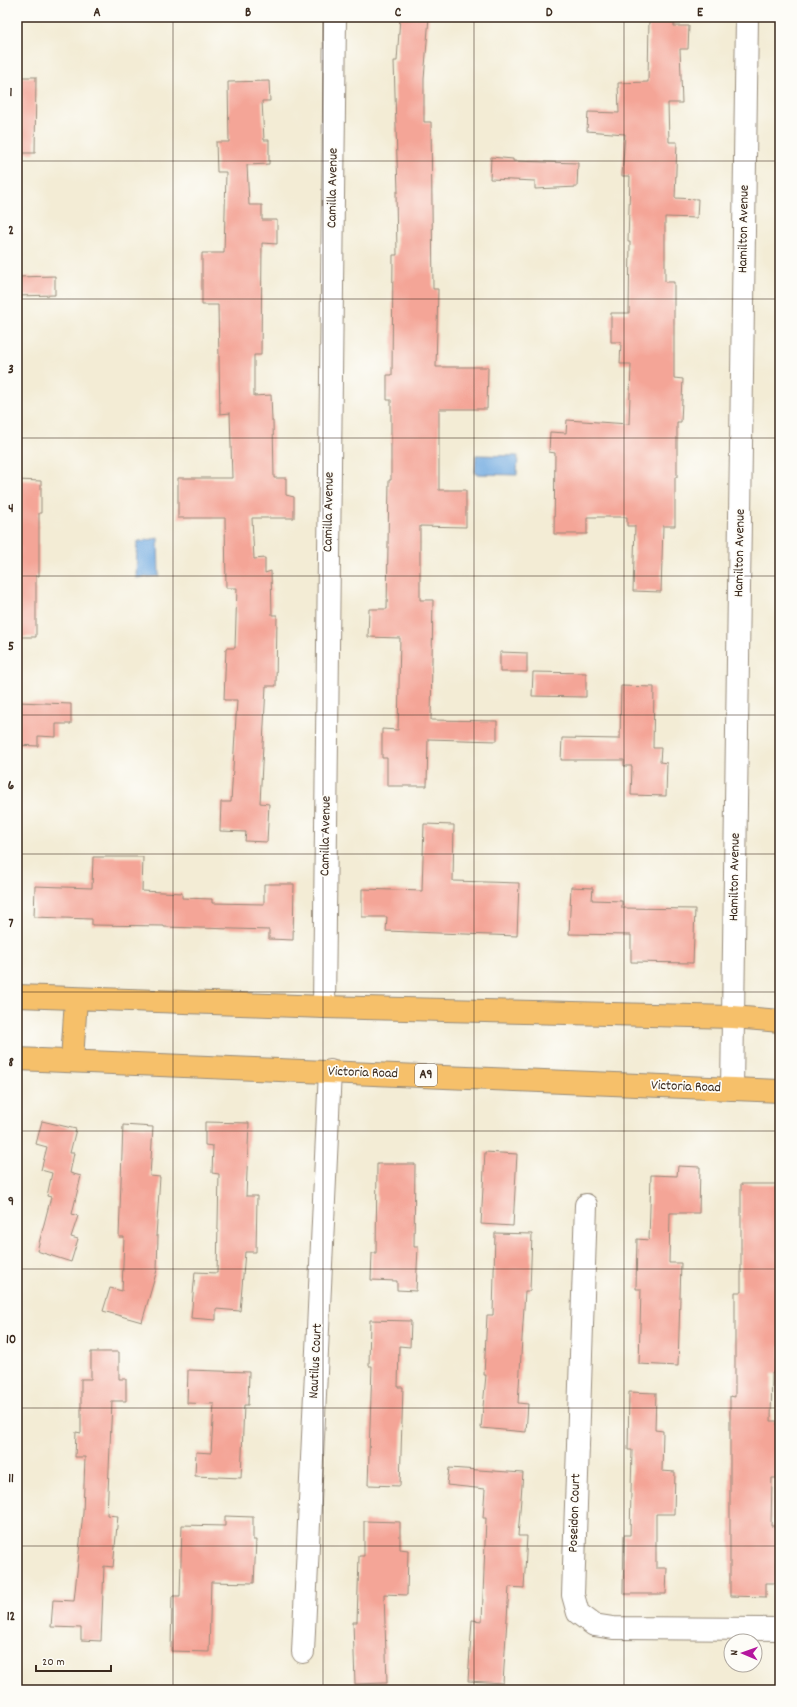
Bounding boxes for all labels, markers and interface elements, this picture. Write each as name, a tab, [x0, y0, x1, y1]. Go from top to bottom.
text: A	[93, 4, 101, 23]
text: B	[245, 4, 251, 23]
text: C	[395, 4, 402, 23]
text: D	[546, 4, 553, 23]
text: E	[697, 4, 704, 23]
text: 1	[10, 84, 13, 103]
street label: Camilla Avenue	[322, 148, 344, 228]
street label: Hamilton Avenue	[733, 185, 755, 273]
text: 2	[8, 222, 14, 241]
text: 3	[8, 361, 14, 380]
street label: Camilla Avenue	[318, 472, 340, 552]
text: 4	[8, 500, 14, 519]
street label: Hamilton Avenue	[729, 509, 751, 597]
text: 5	[8, 638, 14, 657]
text: 6	[8, 777, 15, 796]
street label: Camilla Avenue	[315, 796, 337, 876]
street label: Hamilton Avenue	[724, 833, 746, 921]
text: 7	[9, 915, 14, 934]
text: 8	[8, 1054, 14, 1073]
street label: Victoria Road	[328, 1062, 398, 1084]
road number: A9	[415, 1064, 437, 1086]
street label: Victoria Road	[651, 1076, 721, 1098]
text: 9	[8, 1193, 14, 1212]
street label: Nautilus Court	[304, 1323, 328, 1399]
text: 10	[6, 1331, 16, 1350]
text: 11	[8, 1470, 14, 1489]
street label: Poseidon Court	[564, 1473, 586, 1553]
text: 12	[7, 1608, 16, 1627]
north arrow	[723, 1633, 763, 1673]
scale bar	[36, 1647, 111, 1673]
text: N	[727, 1649, 743, 1656]
text: 20 m	[42, 1654, 65, 1671]

